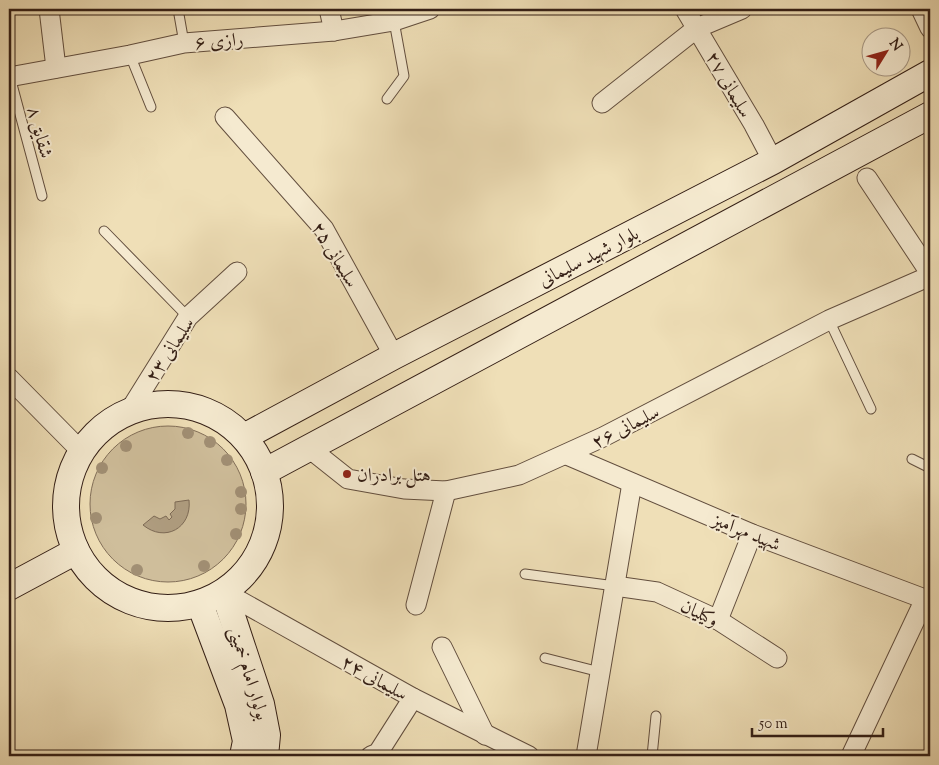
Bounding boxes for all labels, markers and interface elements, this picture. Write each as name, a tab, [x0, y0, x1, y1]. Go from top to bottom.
street label: رازی ۶	[194, 27, 245, 58]
north arrow	[862, 28, 912, 78]
text: N	[883, 35, 906, 56]
street label: سلیمانی ۲۷	[698, 47, 758, 123]
street label: شقایق ۸	[19, 104, 58, 162]
street label: سلیمانی ۲۵	[304, 217, 364, 293]
street label: بلوار شهید سلیمانی	[534, 221, 644, 295]
street label: سلیمانی ۲۳	[140, 313, 202, 388]
street label: سلیمانی ۲۶	[588, 400, 665, 457]
place label: هتل برادران	[357, 463, 431, 490]
marker: هتل برادران	[341, 468, 353, 480]
street label: شهید مهرآمیز	[706, 507, 784, 559]
street label: وکیلیان	[675, 594, 722, 635]
street label: بولوار امام خمینی	[220, 624, 275, 724]
street label: سلیمانی ۲۴	[336, 650, 412, 709]
scale bar	[752, 705, 883, 737]
text: 50 m	[758, 714, 788, 735]

